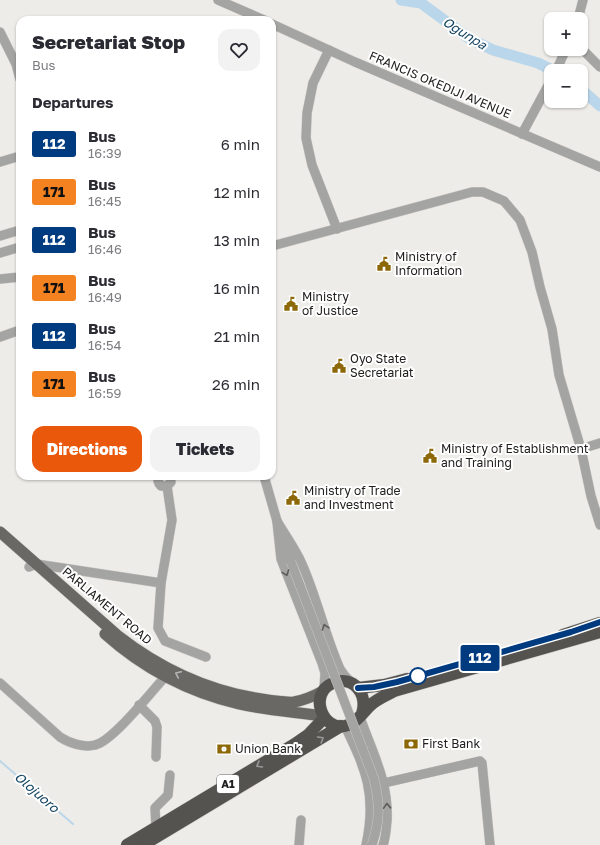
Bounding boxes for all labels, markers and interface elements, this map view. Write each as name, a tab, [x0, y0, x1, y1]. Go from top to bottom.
map controls	[544, 12, 588, 108]
button: +	[544, 12, 588, 56]
water label: Ogunpa	[440, 13, 490, 53]
button: heart	[218, 29, 260, 71]
text: Secretariat Stop	[32, 30, 185, 53]
street label: FRANCIS OKEDIJI AVENUE	[367, 48, 513, 121]
text: Bus	[32, 57, 55, 73]
button: −	[544, 64, 588, 108]
text: Departures	[32, 93, 113, 111]
text: Bus	[88, 127, 116, 145]
text: 112	[43, 135, 65, 152]
text: 6 min	[221, 135, 260, 153]
text: 16:39	[88, 145, 122, 161]
text: Bus	[88, 175, 116, 193]
text: 171	[43, 183, 65, 200]
text: 12 min	[214, 183, 260, 201]
text: 16:45	[88, 193, 122, 209]
text: Bus	[88, 223, 116, 241]
text: 112	[43, 231, 65, 248]
text: 13 min	[214, 231, 260, 249]
text: 16:46	[88, 241, 122, 257]
place label: Ministry of Information	[395, 249, 462, 278]
public building icon: Ministry of Information	[376, 256, 392, 272]
text: Bus	[88, 271, 116, 289]
text: 171	[43, 279, 65, 296]
text: 16 min	[213, 279, 260, 297]
text: 16:49	[88, 289, 122, 305]
place label: Ministry of Justice	[302, 289, 358, 318]
public building icon: Ministry of Justice	[283, 296, 299, 312]
text: Bus	[88, 319, 116, 337]
text: 112	[43, 327, 65, 344]
text: 21 min	[214, 327, 260, 345]
text: 16:54	[88, 337, 122, 353]
place label: Oyo State Secretariat	[350, 351, 414, 380]
public building icon: Oyo State Secretariat	[331, 358, 347, 374]
text: Bus	[88, 367, 116, 385]
text: 171	[43, 375, 65, 392]
text: 26 min	[212, 375, 260, 393]
text: 16:59	[88, 385, 121, 401]
button: Directions	[32, 426, 142, 472]
button: Tickets	[150, 426, 260, 472]
place label: Ministry of Establishment and Training	[441, 441, 589, 470]
public building icon: Ministry of Establishment and Training	[422, 448, 438, 464]
place label: Ministry of Trade and Investment	[304, 483, 401, 512]
public building icon: Ministry of Trade and Investment	[285, 490, 301, 506]
street label: PARLIAMENT ROAD	[60, 564, 155, 647]
one-way arrow	[281, 569, 290, 576]
one-way arrow	[321, 623, 330, 630]
line badge: 112	[457, 645, 503, 671]
text: 112	[469, 649, 491, 666]
unlabelled marker	[409, 667, 427, 685]
one-way arrow	[175, 671, 183, 679]
bank icon: First Bank	[403, 736, 419, 752]
place label: First Bank	[422, 736, 480, 751]
one-way arrow	[317, 737, 324, 744]
bank icon: Union Bank	[216, 741, 232, 757]
place label: Union Bank	[235, 741, 301, 756]
one-way arrow	[256, 760, 263, 768]
water label: Olojuoro	[12, 768, 63, 816]
road number: A1	[217, 775, 239, 793]
one-way arrow	[382, 803, 391, 809]

